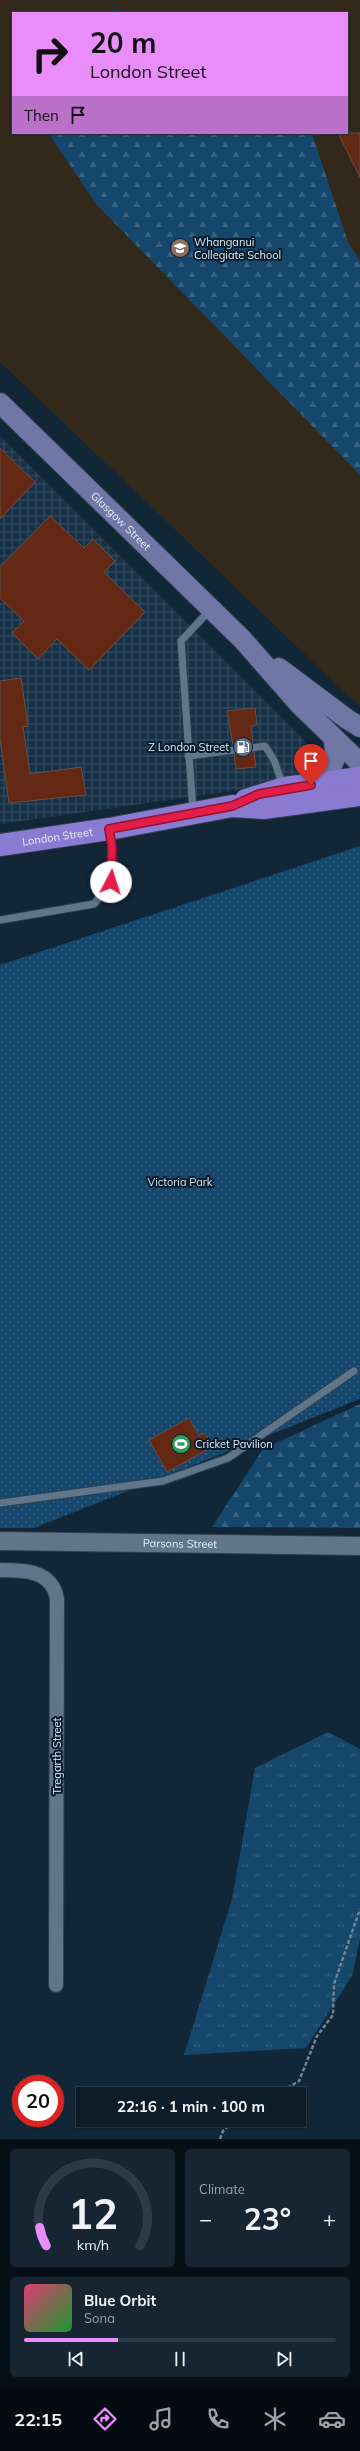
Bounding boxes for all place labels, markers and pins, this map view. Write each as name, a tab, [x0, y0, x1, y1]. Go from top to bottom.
place label: Whanganui Collegiate School	[194, 235, 281, 262]
school or university icon: Whanganui Collegiate School	[169, 237, 191, 259]
fuel station icon: Z London Street	[232, 736, 254, 758]
place label: Z London Street	[148, 740, 229, 754]
pin	[294, 744, 328, 785]
sports icon: Cricket Pavilion	[170, 1433, 192, 1455]
place label: Cricket Pavilion	[195, 1437, 273, 1451]

